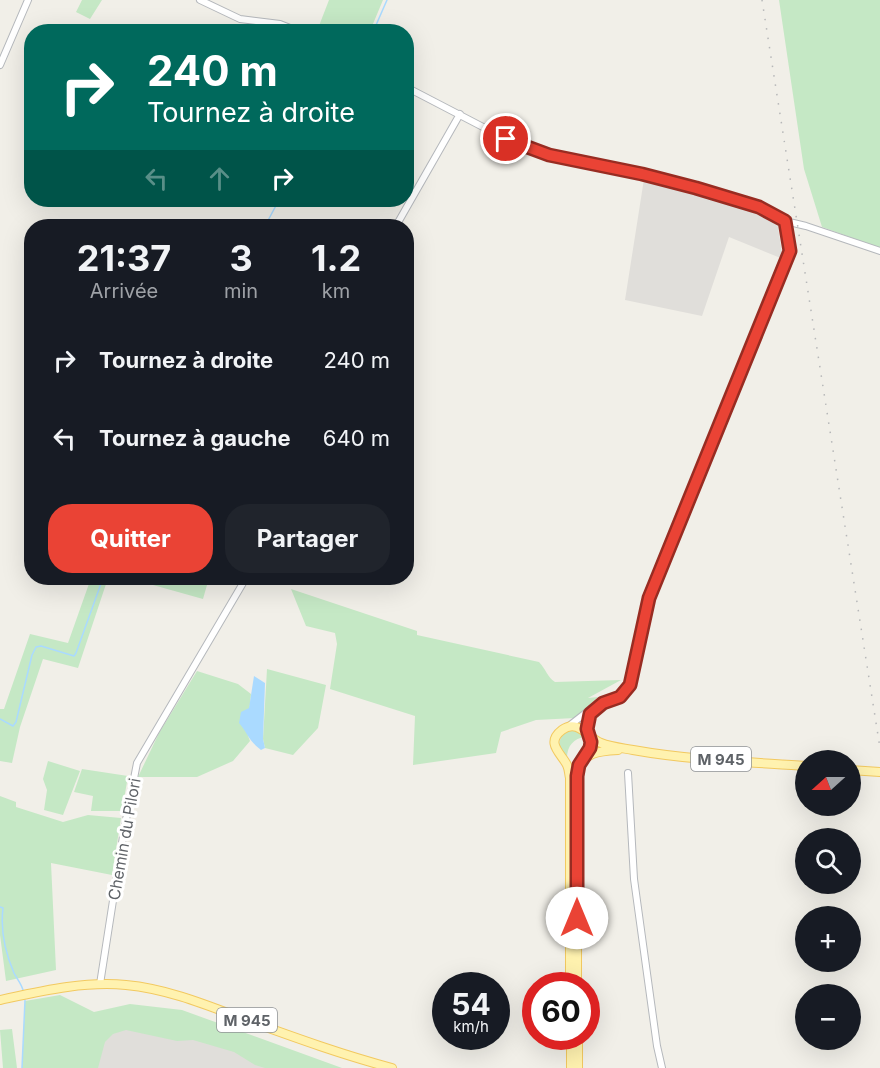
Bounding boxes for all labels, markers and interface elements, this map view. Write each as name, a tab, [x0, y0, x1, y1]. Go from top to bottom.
text: 240 m	[147, 45, 278, 96]
icon: right	[48, 48, 126, 126]
text: Tournez à droite	[147, 96, 355, 129]
pin	[480, 113, 531, 164]
icon: arrive	[489, 122, 522, 155]
icon: left	[140, 162, 173, 195]
icon: ahead	[203, 162, 236, 195]
icon: right	[266, 162, 299, 195]
text: 21:37	[77, 236, 171, 280]
text: 3	[229, 236, 253, 280]
text: 1.2	[311, 236, 361, 280]
text: Arrivée	[90, 279, 158, 303]
text: min	[224, 279, 258, 303]
text: km	[322, 279, 350, 303]
icon: right	[48, 344, 81, 377]
text: Tournez à droite	[99, 347, 273, 373]
text: 240 m	[323, 347, 390, 373]
icon: left	[48, 422, 81, 455]
text: Tournez à gauche	[99, 425, 291, 451]
text: 640 m	[323, 425, 390, 451]
button: Quitter	[48, 504, 213, 573]
button: Partager	[225, 504, 390, 573]
road number: M 945	[691, 747, 751, 771]
north arrow	[795, 750, 861, 816]
map controls	[795, 750, 861, 1050]
street label: Chemin du Pilori	[103, 776, 145, 902]
button: search	[795, 828, 861, 894]
position arrow	[545, 886, 609, 950]
button: +	[795, 906, 861, 972]
speed limit sign: 60	[522, 972, 600, 1050]
button: −	[795, 984, 861, 1050]
text: 54	[451, 986, 491, 1022]
road number: M 945	[217, 1008, 277, 1032]
text: km/h	[453, 1017, 489, 1036]

